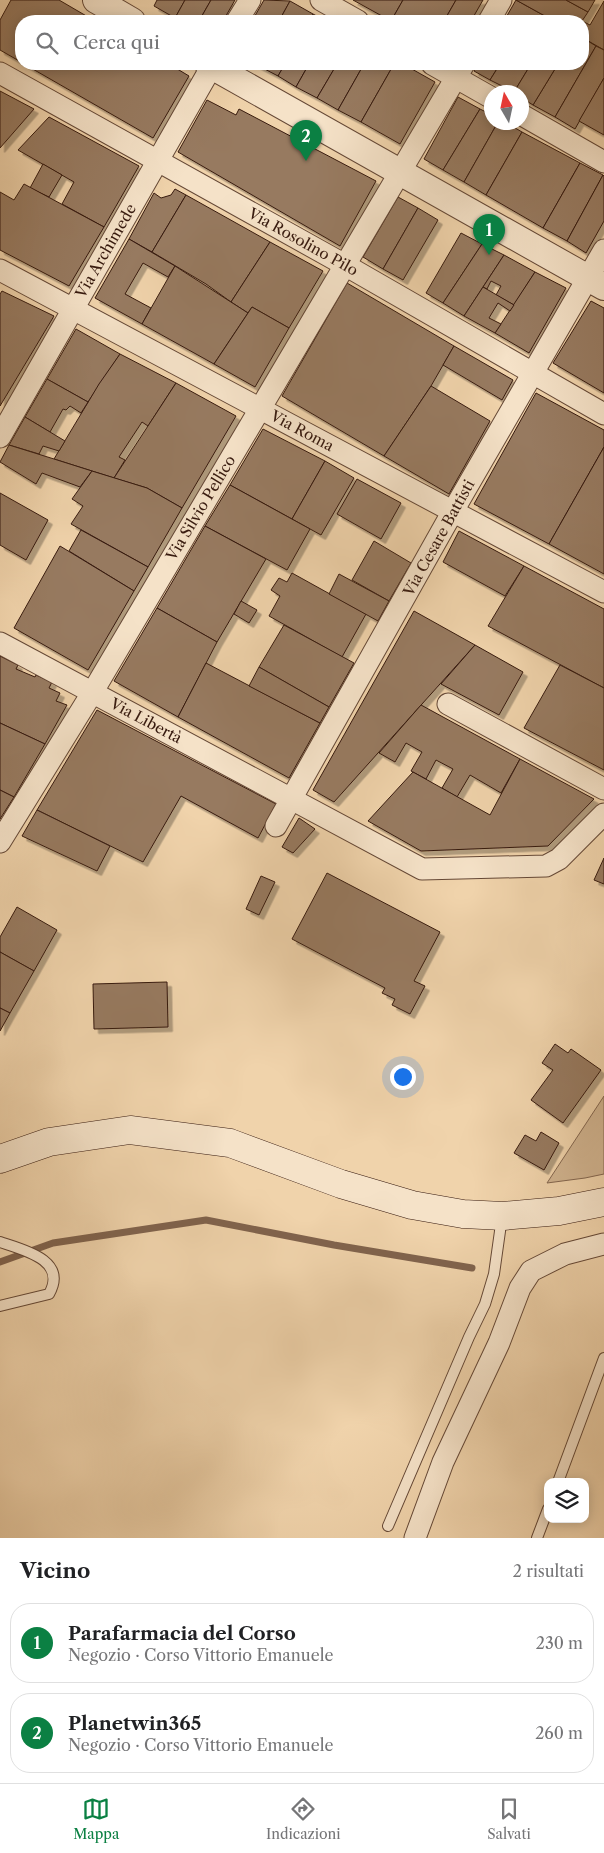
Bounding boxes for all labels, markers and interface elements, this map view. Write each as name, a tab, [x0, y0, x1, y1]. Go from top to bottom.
search box	[15, 15, 589, 70]
icon: search	[33, 29, 61, 57]
text: Cerca qui	[73, 31, 160, 54]
north arrow	[484, 85, 529, 130]
pin: 2	[290, 120, 322, 161]
street label: Via Archimede	[70, 200, 140, 302]
street label: Via Rosolino Pilo	[244, 203, 361, 280]
pin: 1	[473, 214, 505, 255]
street label: Via Roma	[266, 405, 337, 455]
street label: Via Silvio Pellico	[161, 452, 239, 565]
street label: Via Cesare Battisti	[398, 476, 479, 600]
street label: Via Libertà	[106, 693, 185, 747]
your location	[390, 1064, 416, 1090]
map controls	[544, 1478, 589, 1523]
button: layers	[544, 1478, 589, 1523]
text: Vicino	[20, 1558, 90, 1583]
text: 2 risultati	[513, 1561, 584, 1581]
text: Parafarmacia del Corso	[68, 1622, 296, 1645]
text: 1	[33, 1633, 41, 1653]
text: 230 m	[536, 1633, 583, 1653]
text: Negozio · Corso Vittorio Emanuele	[68, 1645, 333, 1665]
text: Planetwin365	[68, 1712, 201, 1735]
text: 2	[32, 1723, 42, 1743]
text: 260 m	[535, 1723, 583, 1743]
text: Negozio · Corso Vittorio Emanuele	[68, 1735, 333, 1755]
tab: Mappa	[73, 1795, 119, 1843]
tab: Indicazioni	[266, 1795, 341, 1843]
tab: Salvati	[487, 1795, 531, 1843]

